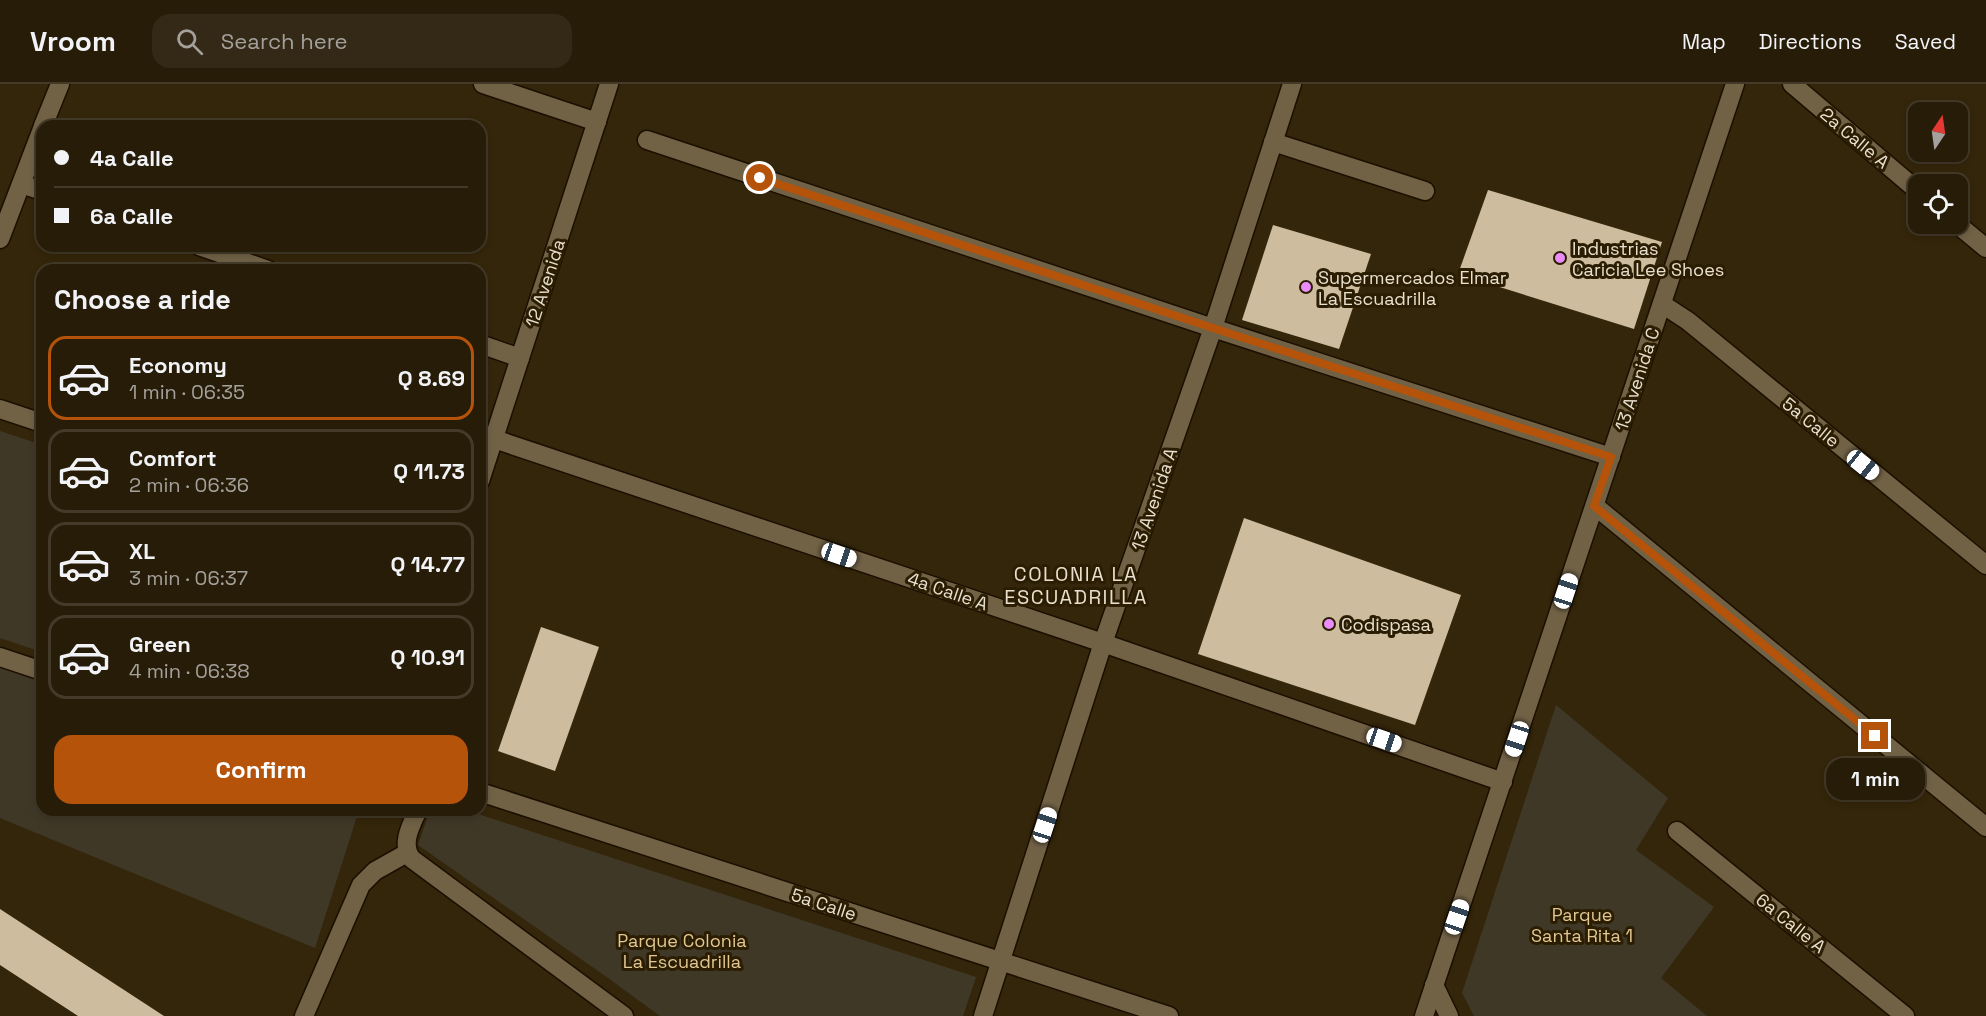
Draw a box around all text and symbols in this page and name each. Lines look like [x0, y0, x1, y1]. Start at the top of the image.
search box [152, 14, 572, 68]
text: Vroom [30, 23, 116, 59]
icon: search [173, 25, 206, 58]
text: Search here [221, 27, 348, 55]
text: Map [1682, 28, 1726, 55]
text: Directions [1759, 28, 1862, 55]
text: Saved [1895, 28, 1956, 55]
north arrow [1908, 102, 1968, 162]
map controls [1908, 102, 1968, 234]
street label: 2a Calle A [1816, 103, 1894, 173]
text: 4a Calle [90, 144, 174, 172]
route start [746, 164, 773, 191]
button: locate [1908, 174, 1968, 234]
text: 6a Calle [90, 202, 173, 230]
street label: 12 Avenida [520, 236, 570, 330]
place label: Industrias Caricia Lee Shoes [1572, 237, 1724, 281]
marker: Industrias Caricia Lee Shoes [1553, 251, 1567, 265]
place label: Supermercados Elmar La Escuadrilla [1318, 266, 1507, 310]
marker: Supermercados Elmar La Escuadrilla [1299, 280, 1313, 294]
text: Choose a ride [54, 282, 231, 317]
street label: 13 Avenida C [1609, 324, 1665, 434]
icon: car [57, 351, 111, 405]
text: Economy [129, 351, 227, 379]
text: Q 8.69 [398, 364, 465, 392]
text: 1 min · 06:35 [129, 379, 245, 405]
street label: 5a Calle [1778, 392, 1844, 452]
icon: car [57, 444, 111, 498]
text: Comfort [129, 444, 217, 472]
street label: 13 Avenida A [1126, 445, 1182, 553]
car [1843, 447, 1883, 483]
text: Q 11.73 [393, 457, 465, 485]
text: 2 min · 06:36 [129, 472, 249, 498]
icon: car [57, 537, 111, 591]
text: XL [129, 537, 155, 565]
car [819, 541, 859, 569]
text: Q 14.77 [390, 550, 465, 578]
district label: COLONIA LA ESCUADRILLA [1004, 561, 1148, 610]
text: 3 min · 06:37 [129, 565, 248, 591]
street label: 4a Calle A [905, 567, 991, 615]
car [1552, 571, 1580, 611]
place label: Codispasa [1341, 613, 1431, 636]
marker: Codispasa [1322, 617, 1336, 631]
icon: car [57, 630, 111, 684]
text: Green [129, 630, 191, 658]
text: Q 10.91 [391, 643, 465, 671]
text: 4 min · 06:38 [129, 658, 250, 684]
car [1503, 719, 1531, 759]
route end [1861, 722, 1888, 749]
car [1364, 726, 1404, 754]
button: Confirm [54, 735, 468, 804]
callout: 1 min [1826, 757, 1924, 799]
text: 1 min [1851, 766, 1900, 792]
car [1031, 805, 1059, 845]
street label: 5a Calle [789, 883, 859, 925]
street label: 6a Calle A [1751, 888, 1831, 958]
car [1443, 897, 1471, 937]
park label: Parque Santa Rita 1 [1531, 903, 1633, 947]
park label: Parque Colonia La Escuadrilla [617, 929, 747, 973]

